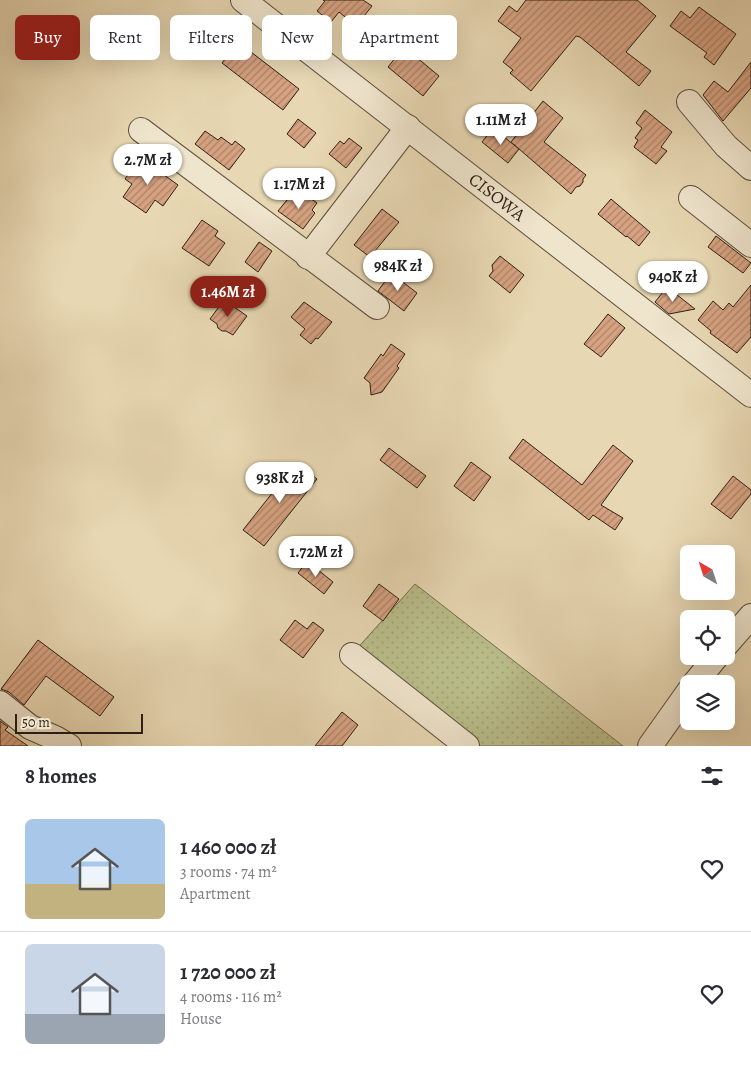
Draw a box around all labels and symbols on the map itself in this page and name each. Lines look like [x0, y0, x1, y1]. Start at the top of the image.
pin: 1.11M zł [449, 104, 553, 146]
pin: 2.7M zł [102, 144, 194, 186]
street label: CISOWA [464, 167, 531, 227]
pin: 1.17M zł [247, 168, 351, 210]
pin: 984K zł [352, 250, 444, 292]
pin: 940K zł [627, 260, 719, 303]
pin: 1.46M zł [176, 276, 280, 318]
pin: 938K zł [234, 462, 326, 504]
pin: 1.72M zł [264, 536, 368, 578]
north arrow [680, 545, 735, 600]
scale bar [15, 711, 142, 734]

